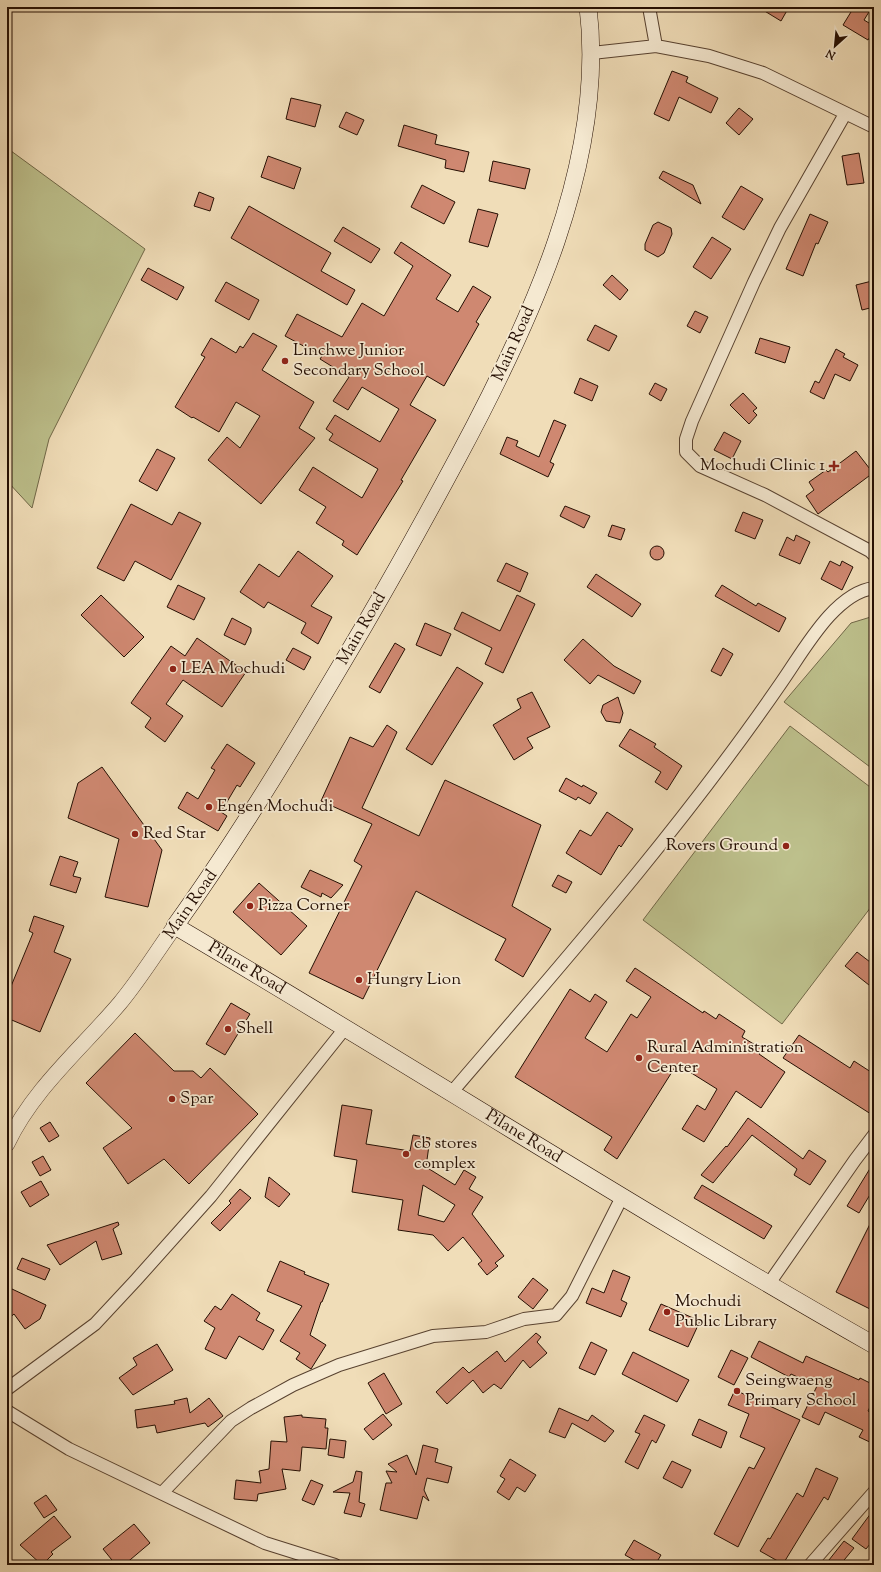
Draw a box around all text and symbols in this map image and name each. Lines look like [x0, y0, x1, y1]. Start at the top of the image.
north arrow [815, 26, 855, 66]
text: N [823, 45, 839, 64]
street label: Main Road [487, 302, 541, 386]
place label: Linchwe Junior Secondary School [293, 339, 425, 383]
marker: Linchwe Junior Secondary School [280, 356, 290, 366]
place label: Mochudi Clinic 1 [700, 454, 825, 478]
marker: Mochudi Clinic 1 [828, 460, 840, 472]
street label: Main Road [332, 588, 393, 670]
place label: LEA Mochudi [181, 657, 285, 681]
marker: LEA Mochudi [168, 664, 178, 674]
place label: Engen Mochudi [217, 795, 333, 819]
marker: Engen Mochudi [204, 802, 214, 812]
place label: Red Star [143, 822, 206, 846]
marker: Red Star [130, 829, 140, 839]
place label: Rovers Ground [666, 834, 778, 858]
marker: Rovers Ground [781, 841, 791, 851]
street label: Main Road [158, 865, 224, 945]
place label: Pizza Corner [258, 894, 350, 918]
marker: Pizza Corner [245, 901, 255, 911]
street label: Pilane Road [203, 936, 290, 1001]
place label: Hungry Lion [367, 968, 461, 992]
marker: Hungry Lion [354, 975, 364, 985]
place label: Shell [236, 1017, 274, 1041]
marker: Shell [223, 1024, 233, 1034]
place label: Rural Administration Center [647, 1036, 804, 1080]
marker: Rural Administration Center [634, 1053, 644, 1063]
place label: Spar [180, 1087, 214, 1111]
marker: Spar [167, 1094, 177, 1104]
street label: Pilane Road [480, 1104, 567, 1170]
place label: cb stores complex [414, 1132, 478, 1176]
marker: cb stores complex [401, 1149, 411, 1159]
place label: Mochudi Public Library [675, 1290, 778, 1334]
marker: Mochudi Public Library [662, 1307, 672, 1317]
place label: Seingwaeng Primary School [745, 1369, 857, 1413]
marker: Seingwaeng Primary School [732, 1386, 742, 1396]

